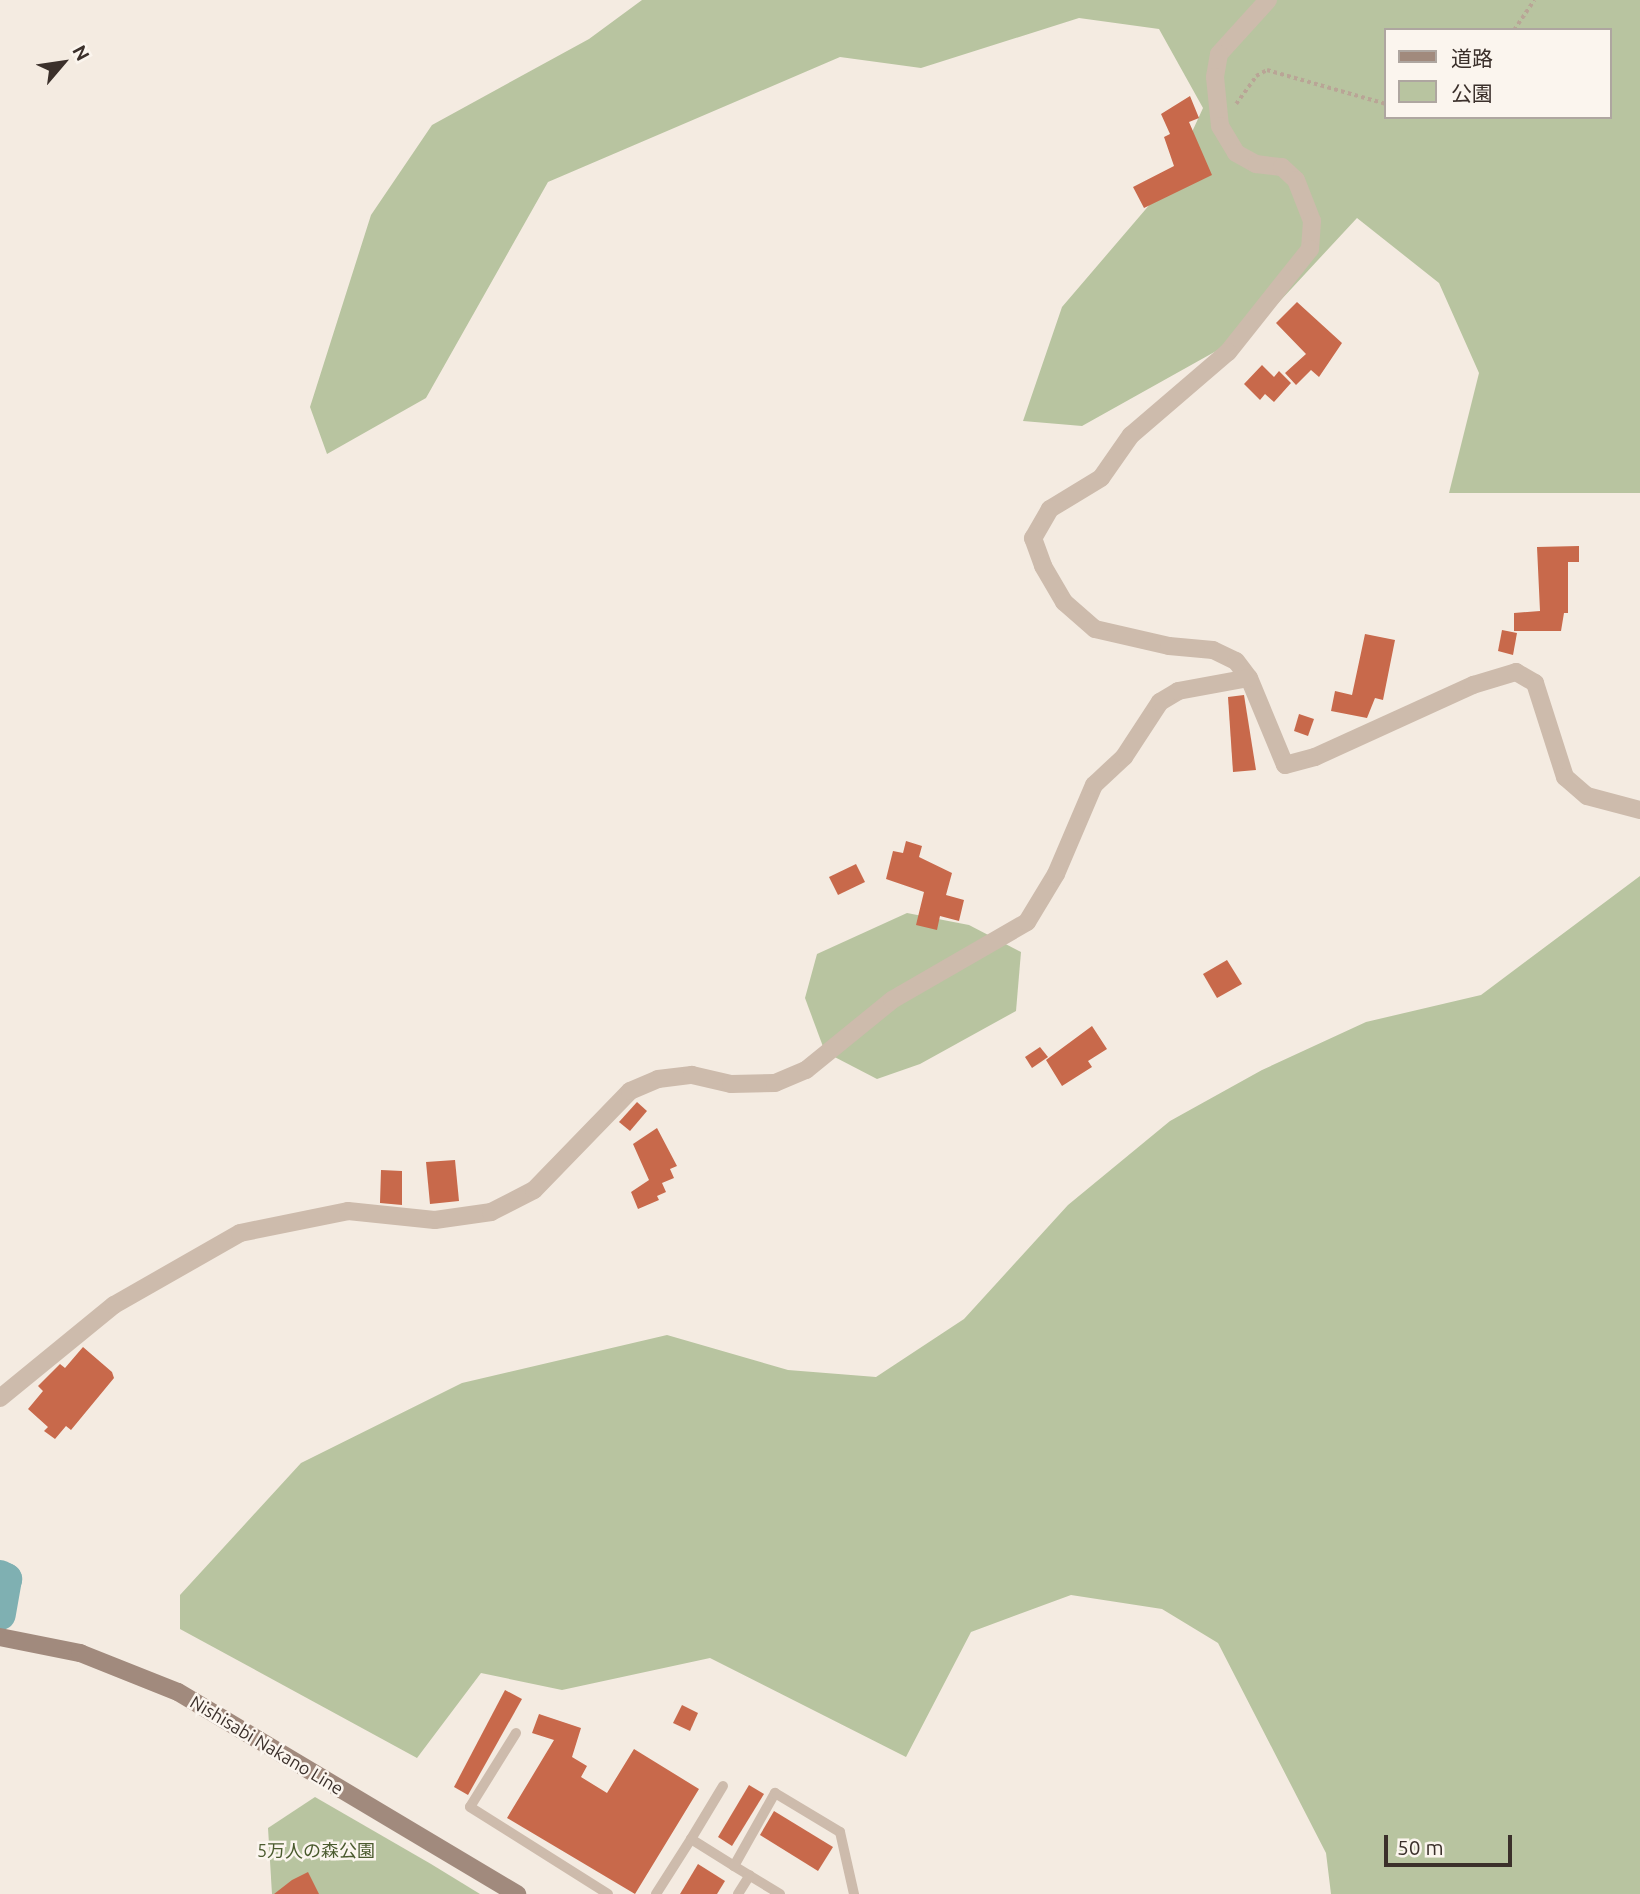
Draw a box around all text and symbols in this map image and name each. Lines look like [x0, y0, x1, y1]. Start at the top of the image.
north arrow [28, 28, 98, 98]
legend [1384, 28, 1612, 119]
text: N [68, 41, 94, 64]
text: 道路 [1451, 46, 1493, 70]
text: 公園 [1451, 81, 1493, 105]
street label: Nishisabi Nakano Line [186, 1691, 348, 1799]
scale bar [1388, 1820, 1516, 1864]
text: 50 m [1397, 1835, 1444, 1859]
park label: 5万人の森公園 [257, 1839, 375, 1861]

